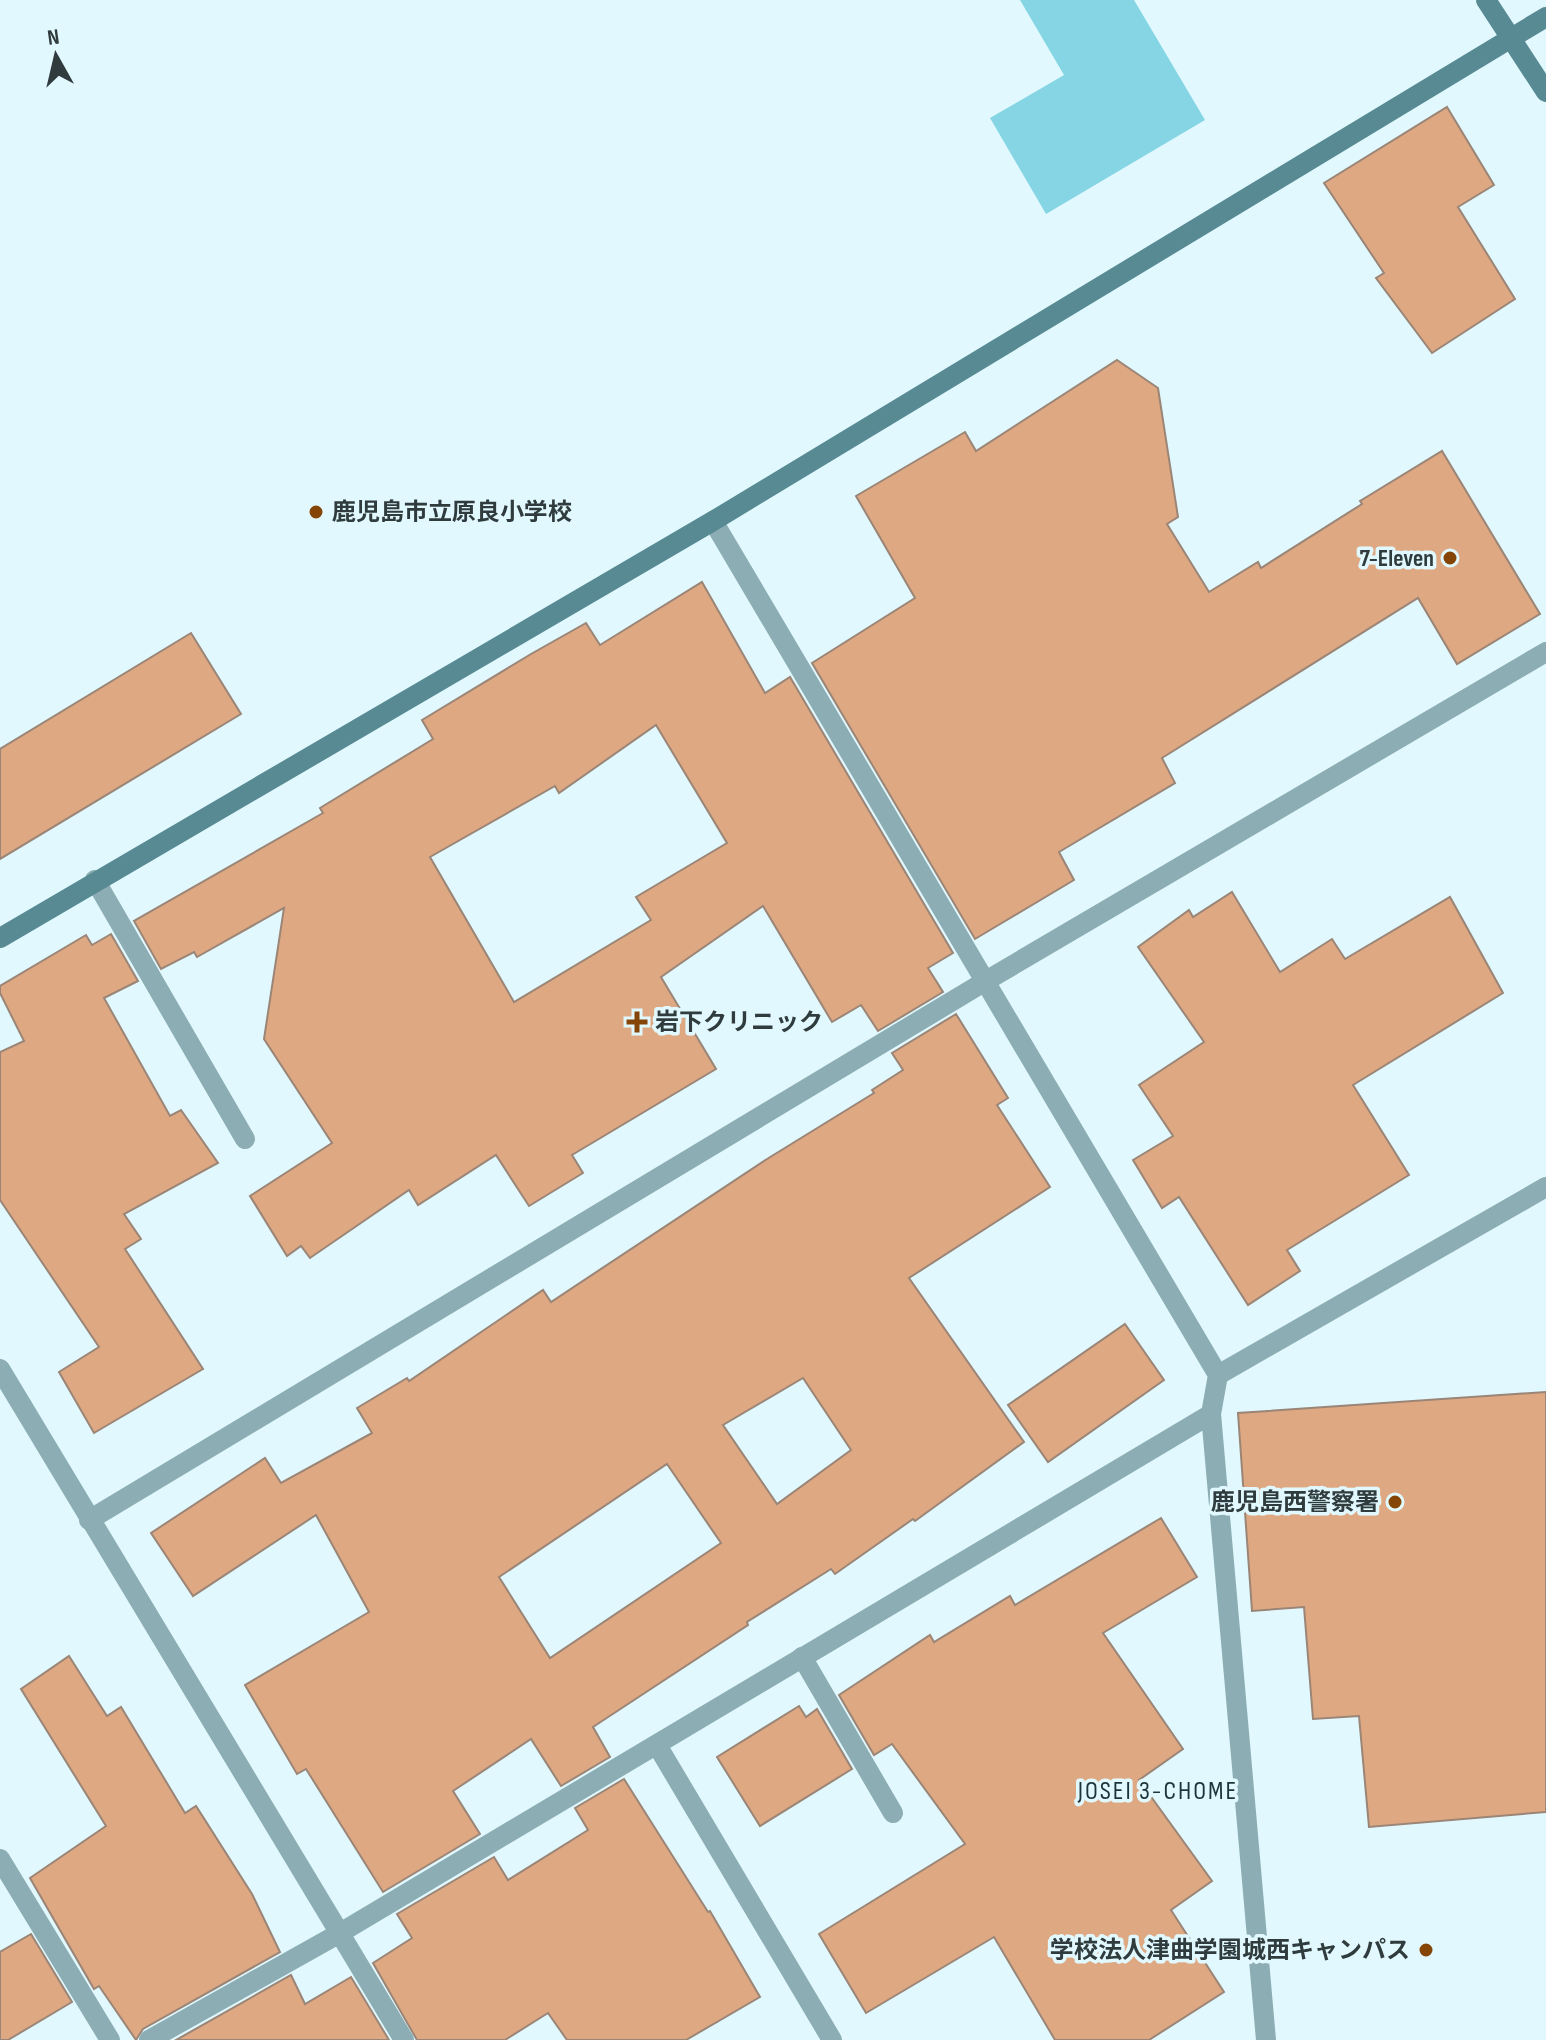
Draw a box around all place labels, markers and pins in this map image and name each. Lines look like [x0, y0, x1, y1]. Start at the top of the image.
place label: 鹿児島市立原良小学校 [332, 498, 572, 527]
marker: 鹿児島市立原良小学校 [307, 503, 325, 521]
place label: 7-Eleven [1360, 544, 1434, 573]
marker: 7-Eleven [1441, 549, 1459, 567]
place label: 岩下クリニック [655, 1008, 823, 1037]
marker: 岩下クリニック [626, 1011, 648, 1033]
place label: 鹿児島西警察署 [1211, 1488, 1379, 1517]
marker: 鹿児島西警察署 [1386, 1493, 1404, 1511]
place label: 学校法人津曲学園城西キャンパス [1050, 1936, 1410, 1965]
marker: 学校法人津曲学園城西キャンパス [1417, 1941, 1435, 1959]

